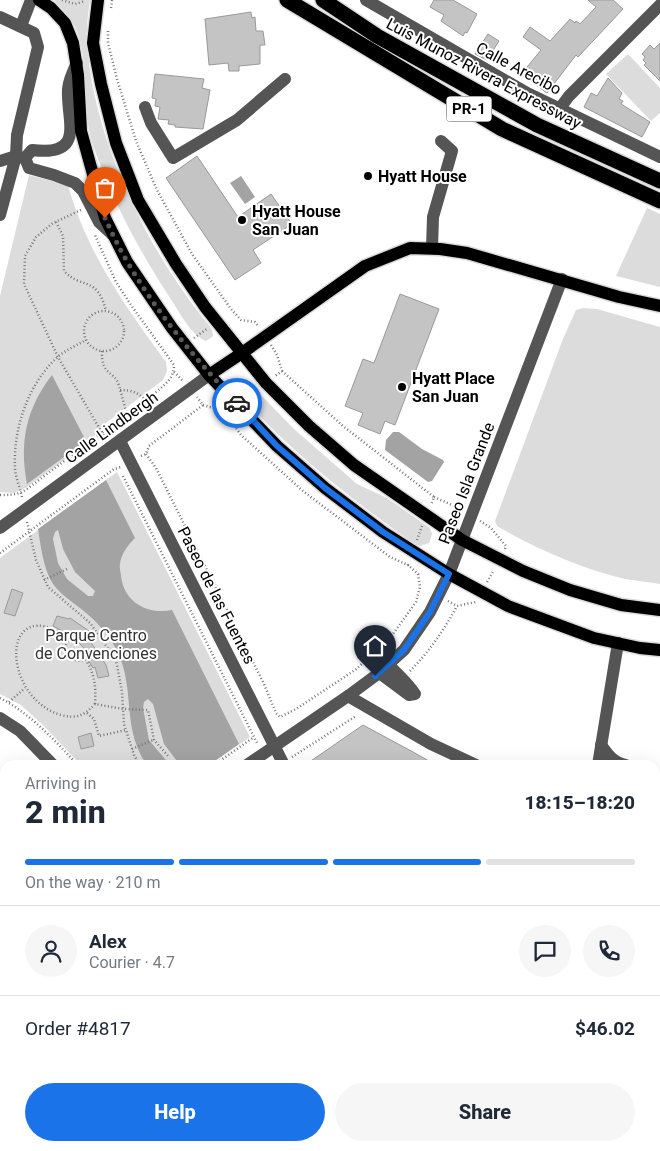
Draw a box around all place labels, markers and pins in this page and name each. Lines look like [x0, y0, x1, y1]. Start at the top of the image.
pin [84, 167, 126, 218]
place label: Hyatt House [378, 167, 467, 186]
marker: Hyatt House [362, 170, 374, 182]
place label: Hyatt House San Juan [252, 202, 341, 239]
marker: Hyatt House San Juan [236, 214, 248, 226]
place label: Hyatt Place San Juan [412, 369, 495, 406]
marker: Hyatt Place San Juan [396, 381, 408, 393]
pin [354, 625, 396, 676]

